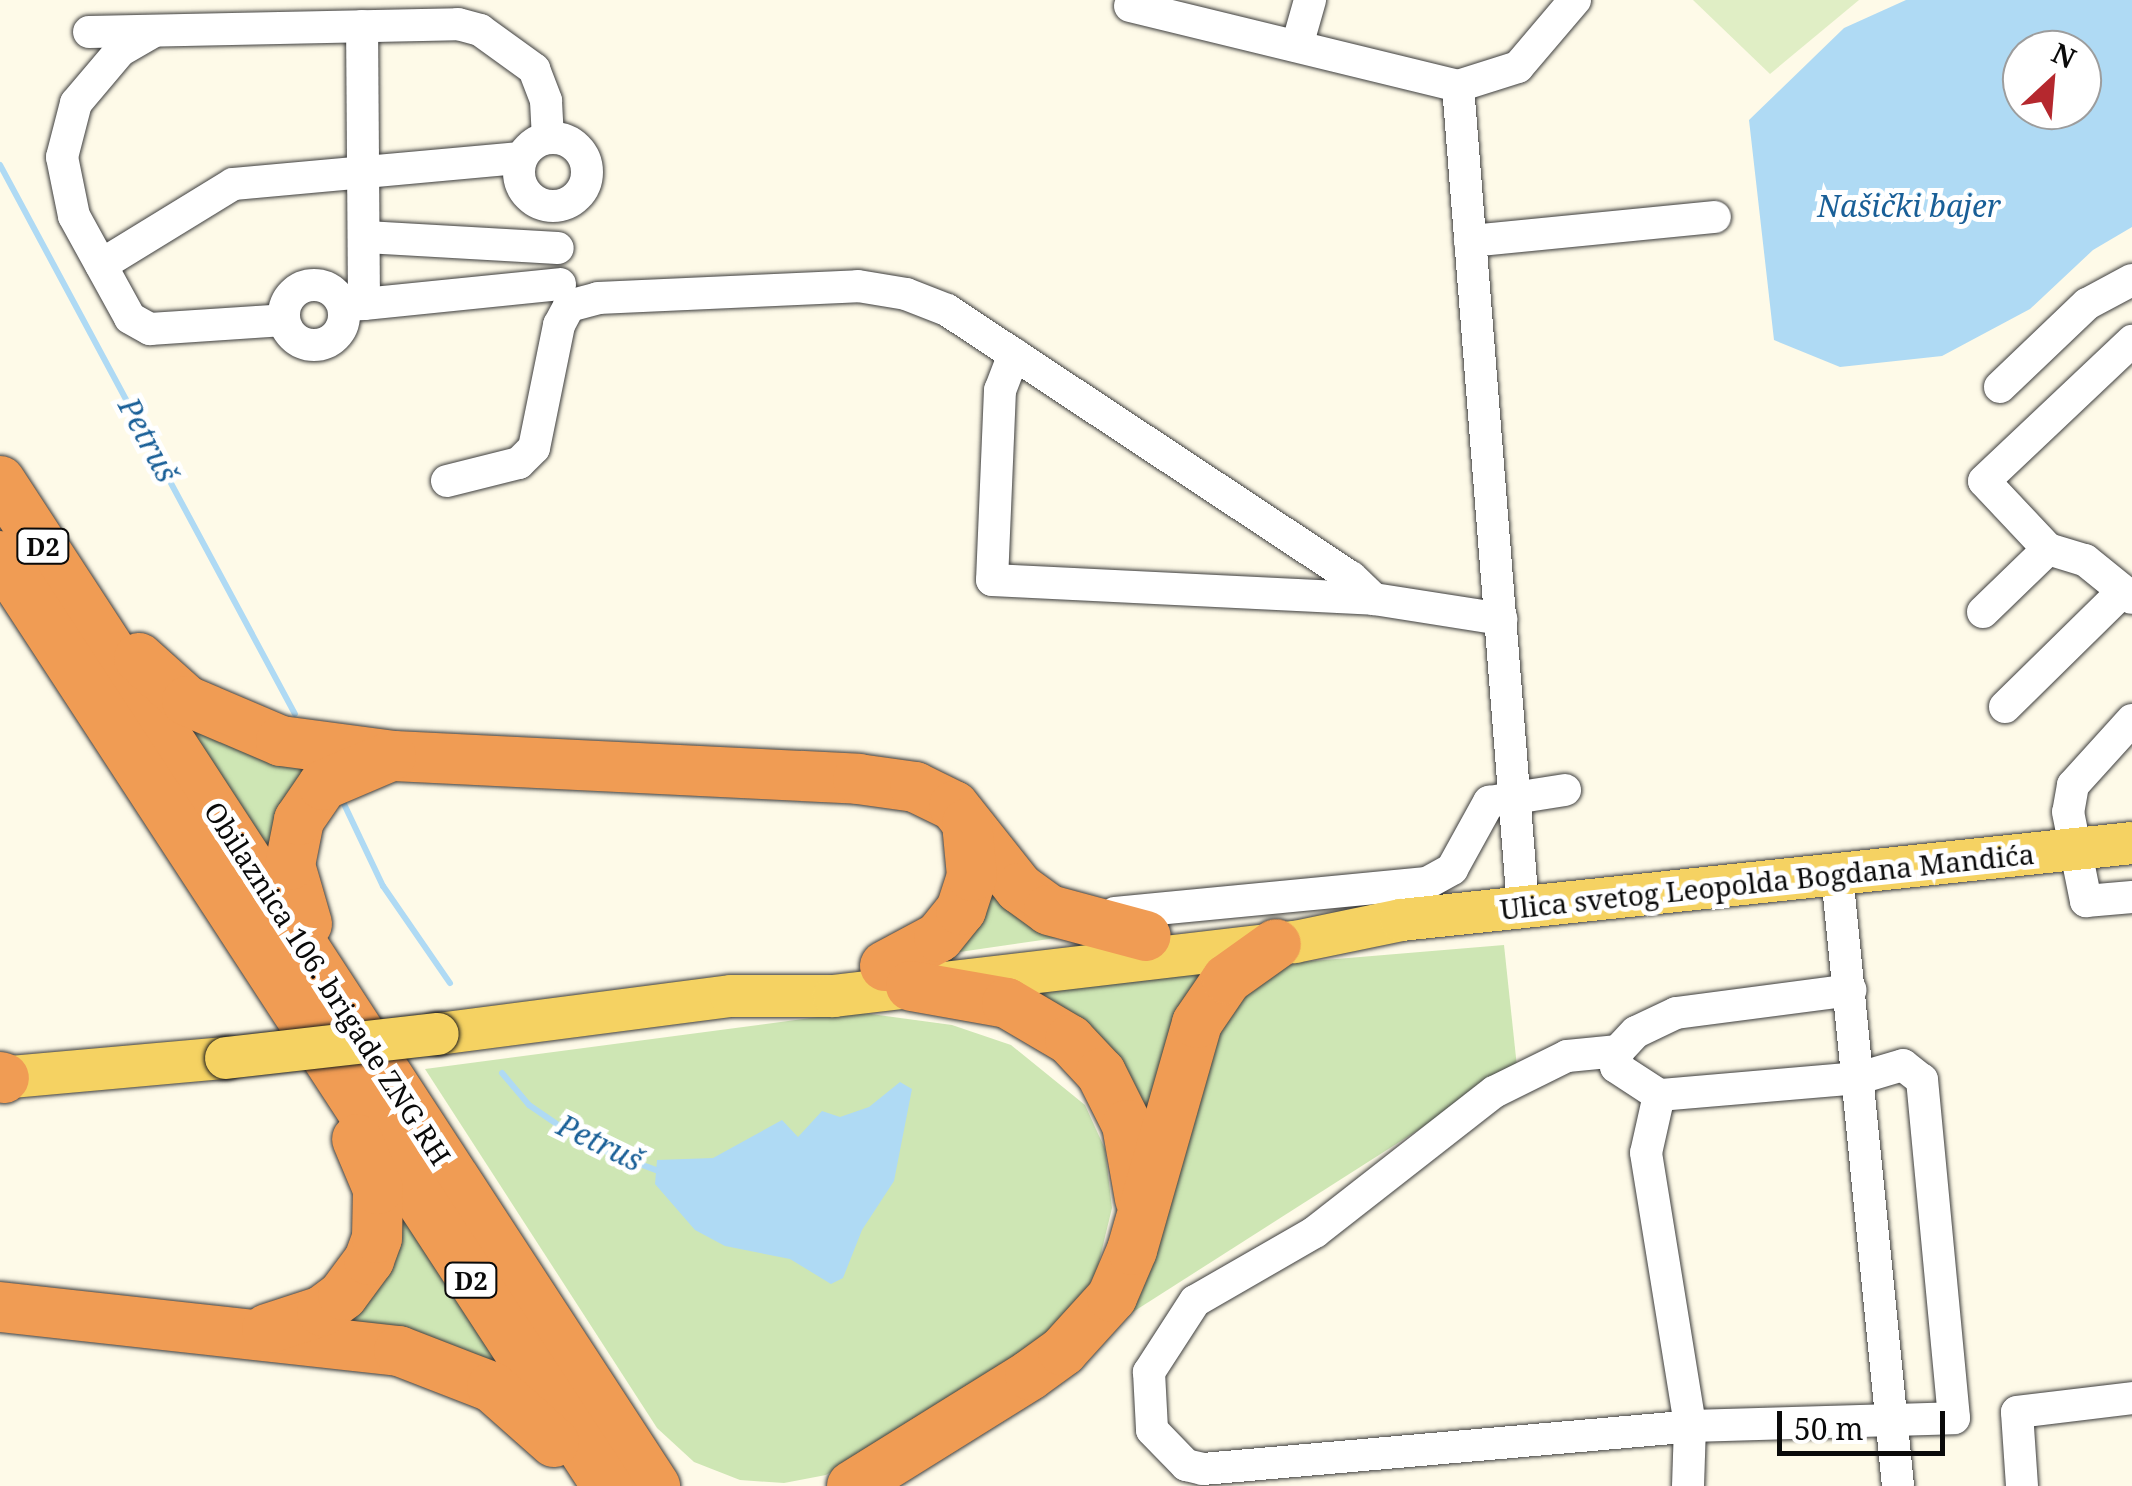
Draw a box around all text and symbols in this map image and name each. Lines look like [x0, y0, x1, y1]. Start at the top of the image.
north arrow [2002, 30, 2102, 130]
text: N [2046, 33, 2083, 77]
water label: Našički bajer [1817, 188, 2001, 224]
water label: Petruš [111, 392, 185, 488]
road number: D2 [15, 526, 70, 566]
street label: Obilaznica 106. brigade ZNG RH [198, 795, 458, 1171]
street label: Ulica svetog Leopolda Bogdana Mandića [1498, 836, 2036, 926]
water label: Petruš [552, 1107, 648, 1179]
road number: D2 [444, 1260, 498, 1300]
scale bar [1782, 1391, 1950, 1453]
text: 50 m [1794, 1408, 1864, 1449]

